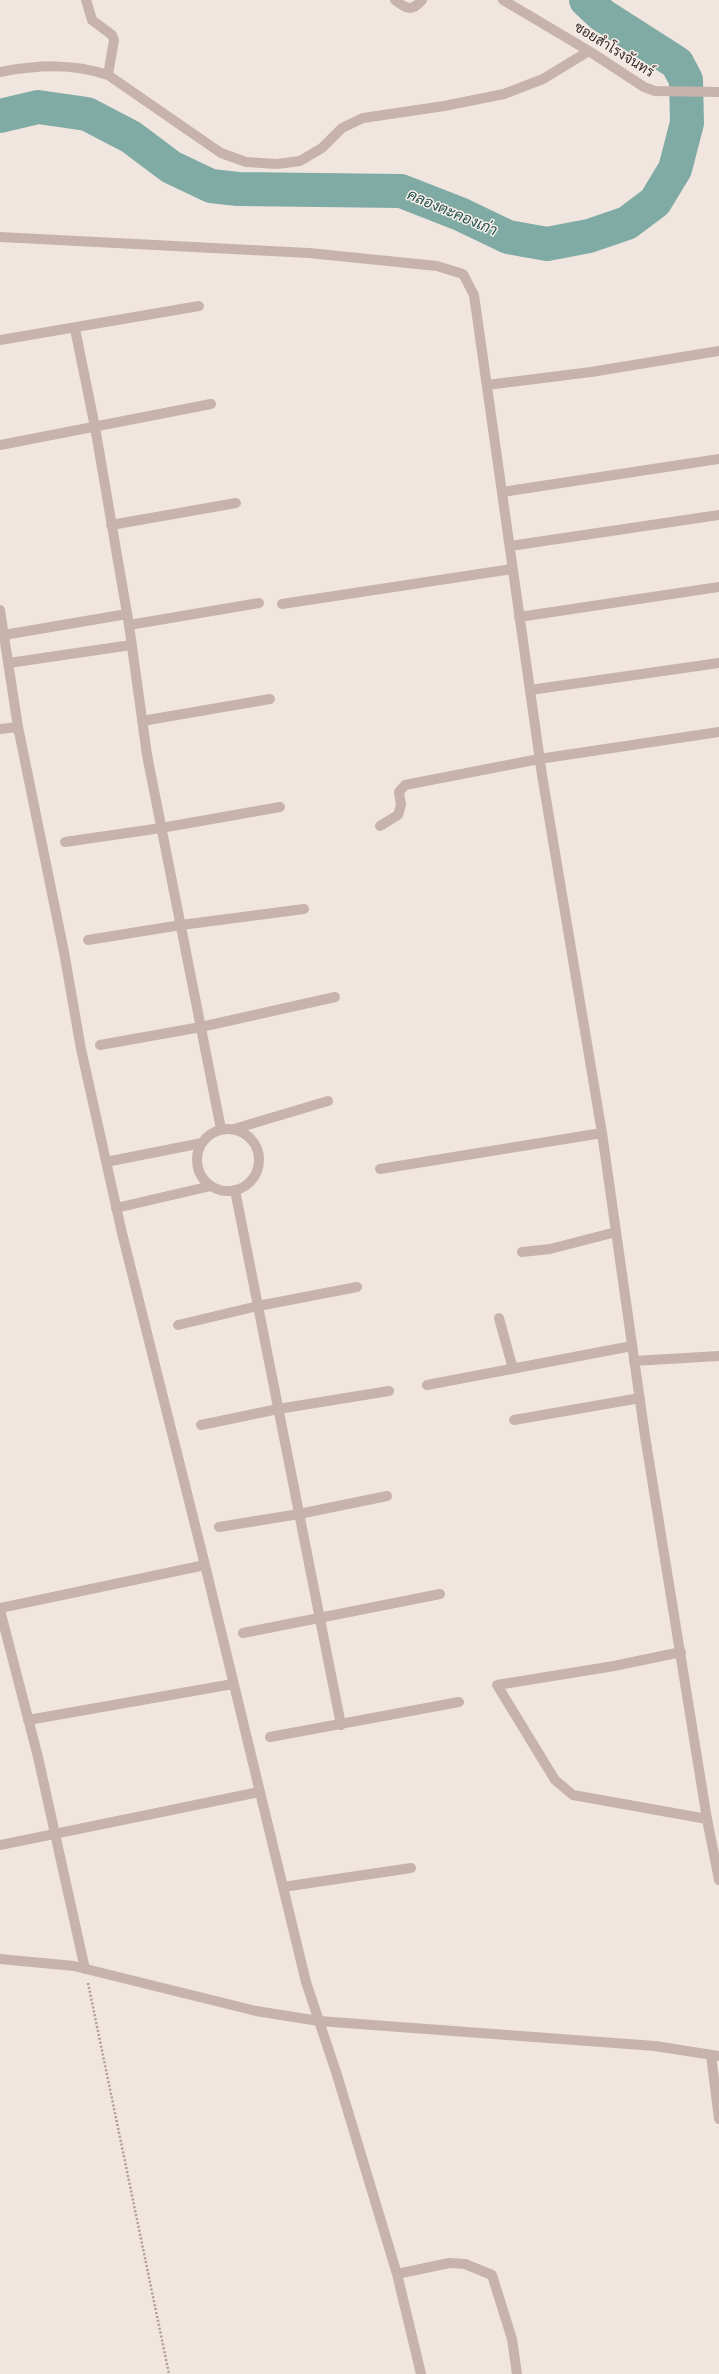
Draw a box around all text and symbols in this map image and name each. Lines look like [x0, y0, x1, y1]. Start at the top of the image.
street label: ซอยสำโรงจันทร์ [571, 19, 657, 81]
water label: คลองตะคองเก่า [404, 186, 500, 240]

